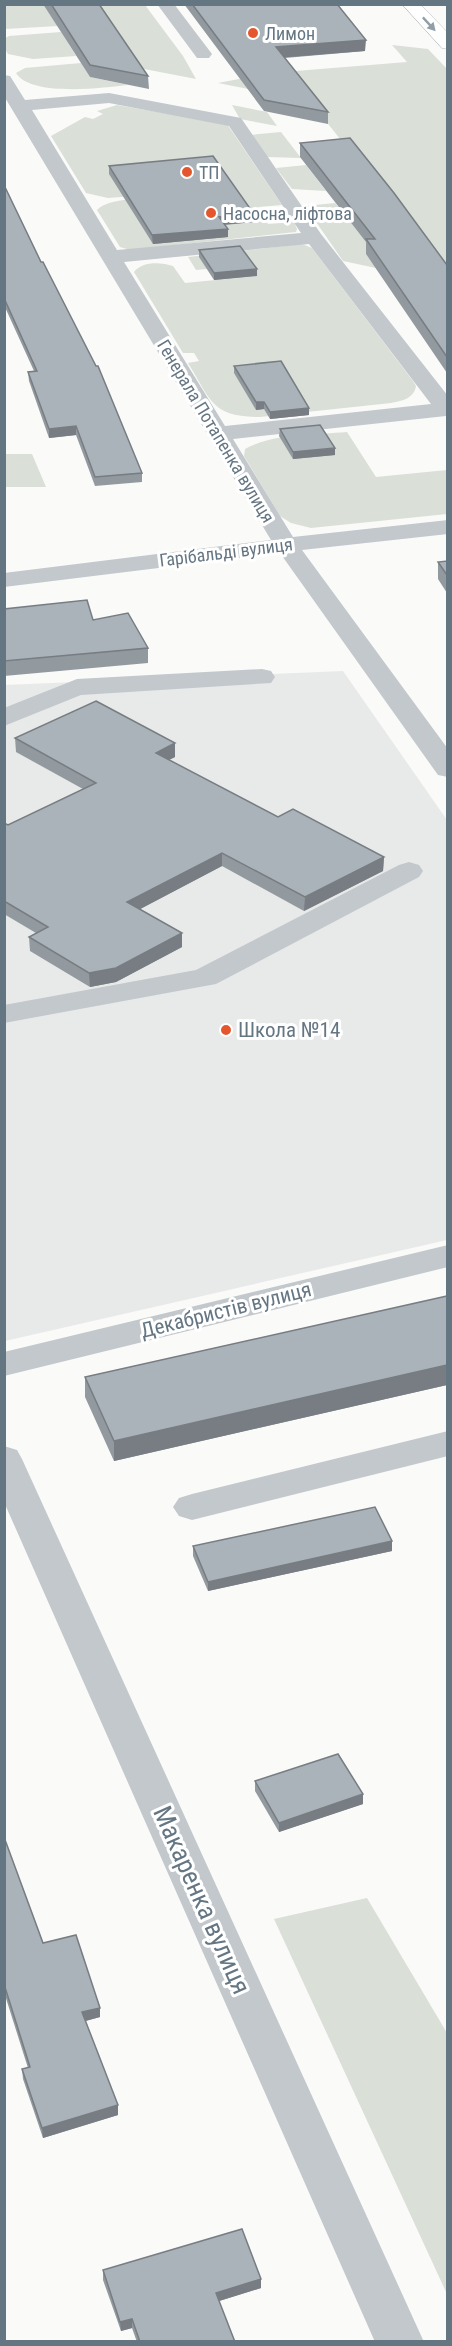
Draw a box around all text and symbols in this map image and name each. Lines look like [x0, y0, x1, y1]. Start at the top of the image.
one-way arrow [422, 17, 436, 32]
place label: Лимон [265, 23, 315, 44]
marker: Лимон [246, 26, 260, 40]
place label: ТП [199, 162, 220, 183]
marker: ТП [180, 165, 194, 179]
place label: Насосна, ліфтова [223, 203, 352, 224]
marker: Насосна, ліфтова [204, 206, 218, 220]
street label: Генерала Потапенка вулиця [153, 336, 279, 526]
street label: Гарібальді вулиця [158, 533, 294, 571]
place label: Школа №14 [238, 1018, 340, 1042]
marker: Школа №14 [219, 1023, 233, 1037]
street label: Декабристів вулиця [138, 1277, 314, 1343]
street label: Макаренка вулиця [147, 1801, 257, 1999]

